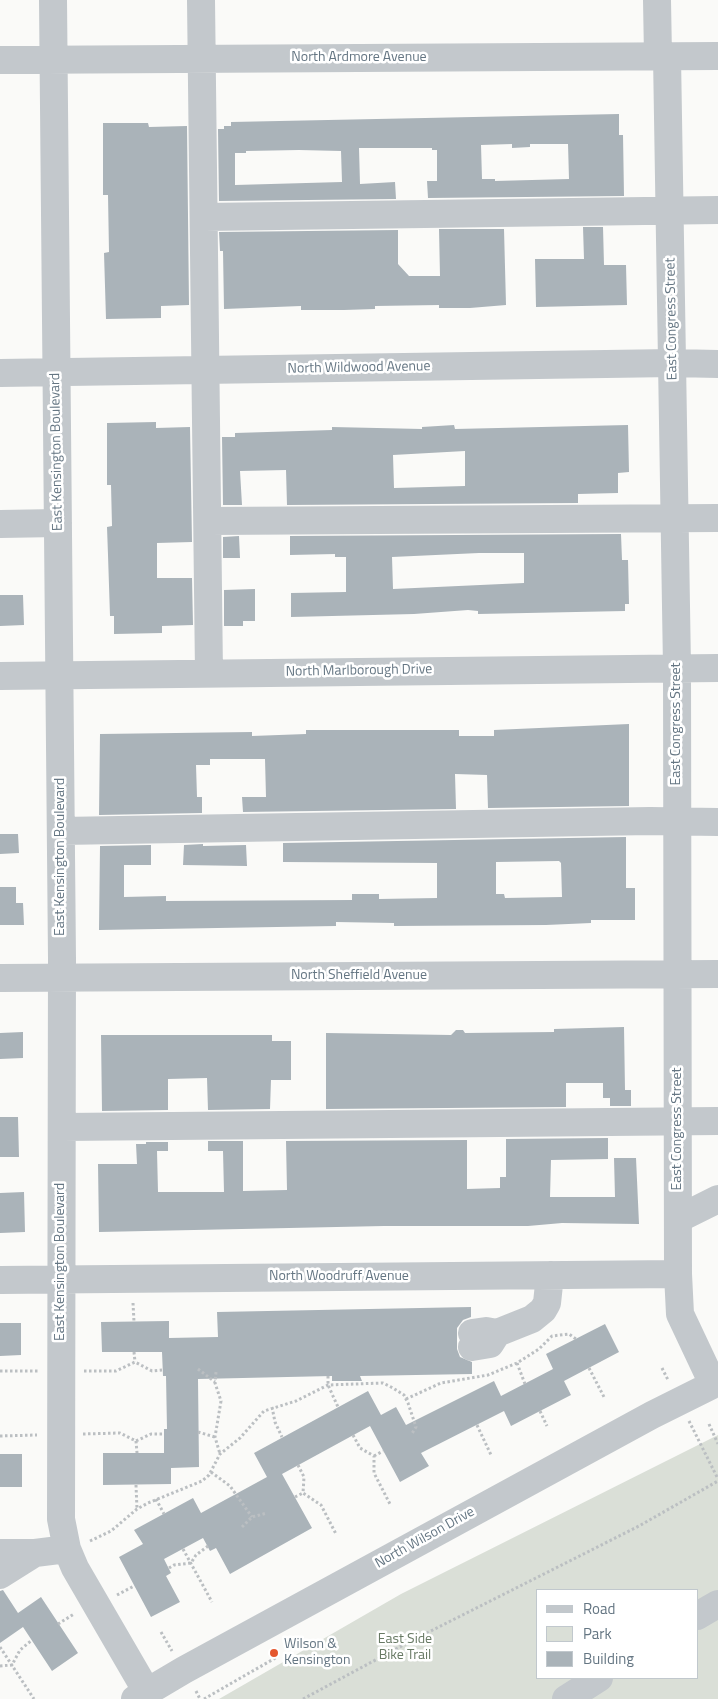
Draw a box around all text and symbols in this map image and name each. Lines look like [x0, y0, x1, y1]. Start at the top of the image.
street label: North Ardmore Avenue [291, 50, 427, 66]
street label: East Congress Street [663, 257, 681, 381]
street label: North Wildwood Avenue [287, 358, 431, 378]
street label: East Kensington Boulevard [47, 373, 67, 531]
street label: North Marlborough Drive [286, 661, 432, 681]
street label: East Congress Street [669, 663, 685, 785]
street label: East Kensington Boulevard [53, 778, 69, 936]
street label: North Sheffield Avenue [291, 968, 427, 984]
street label: East Congress Street [670, 1068, 686, 1190]
street label: East Kensington Boulevard [53, 1183, 69, 1341]
street label: North Woodruff Avenue [269, 1269, 409, 1285]
street label: North Wilson Drive [372, 1504, 478, 1572]
legend [536, 1589, 698, 1679]
text: Road [583, 1597, 615, 1620]
text: Park [583, 1622, 612, 1645]
park label: East Side Bike Trail [378, 1632, 432, 1664]
place label: Wilson & Kensington [284, 1637, 350, 1670]
marker: Wilson & Kensington [268, 1647, 280, 1659]
text: Building [583, 1647, 634, 1670]

